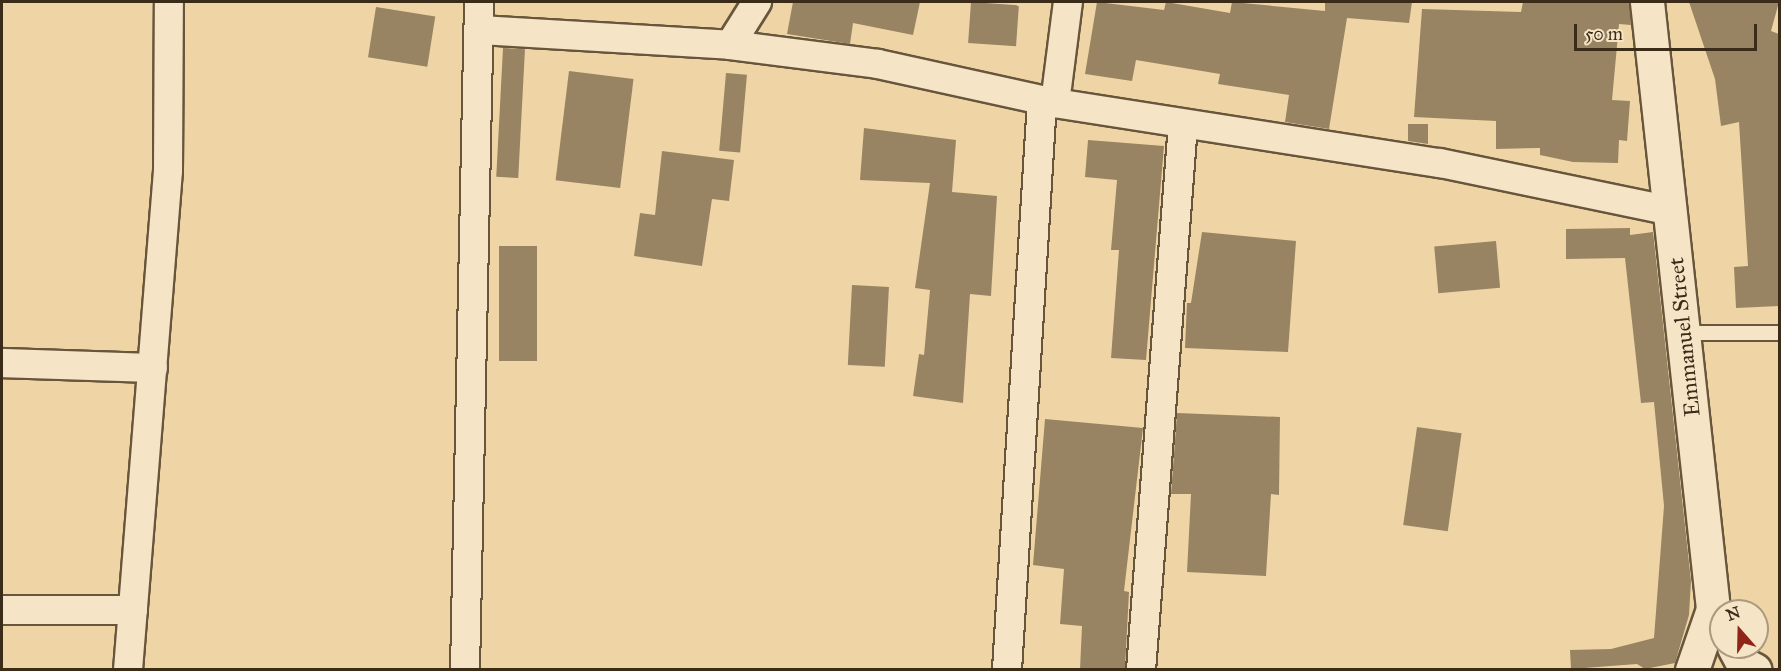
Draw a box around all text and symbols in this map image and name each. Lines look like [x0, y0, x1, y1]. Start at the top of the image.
scale bar [1577, 12, 1760, 50]
text: 50 m [1585, 23, 1623, 45]
street label: Emmanuel Street [1663, 256, 1705, 418]
north arrow [1709, 599, 1769, 659]
text: N [1724, 602, 1743, 625]

